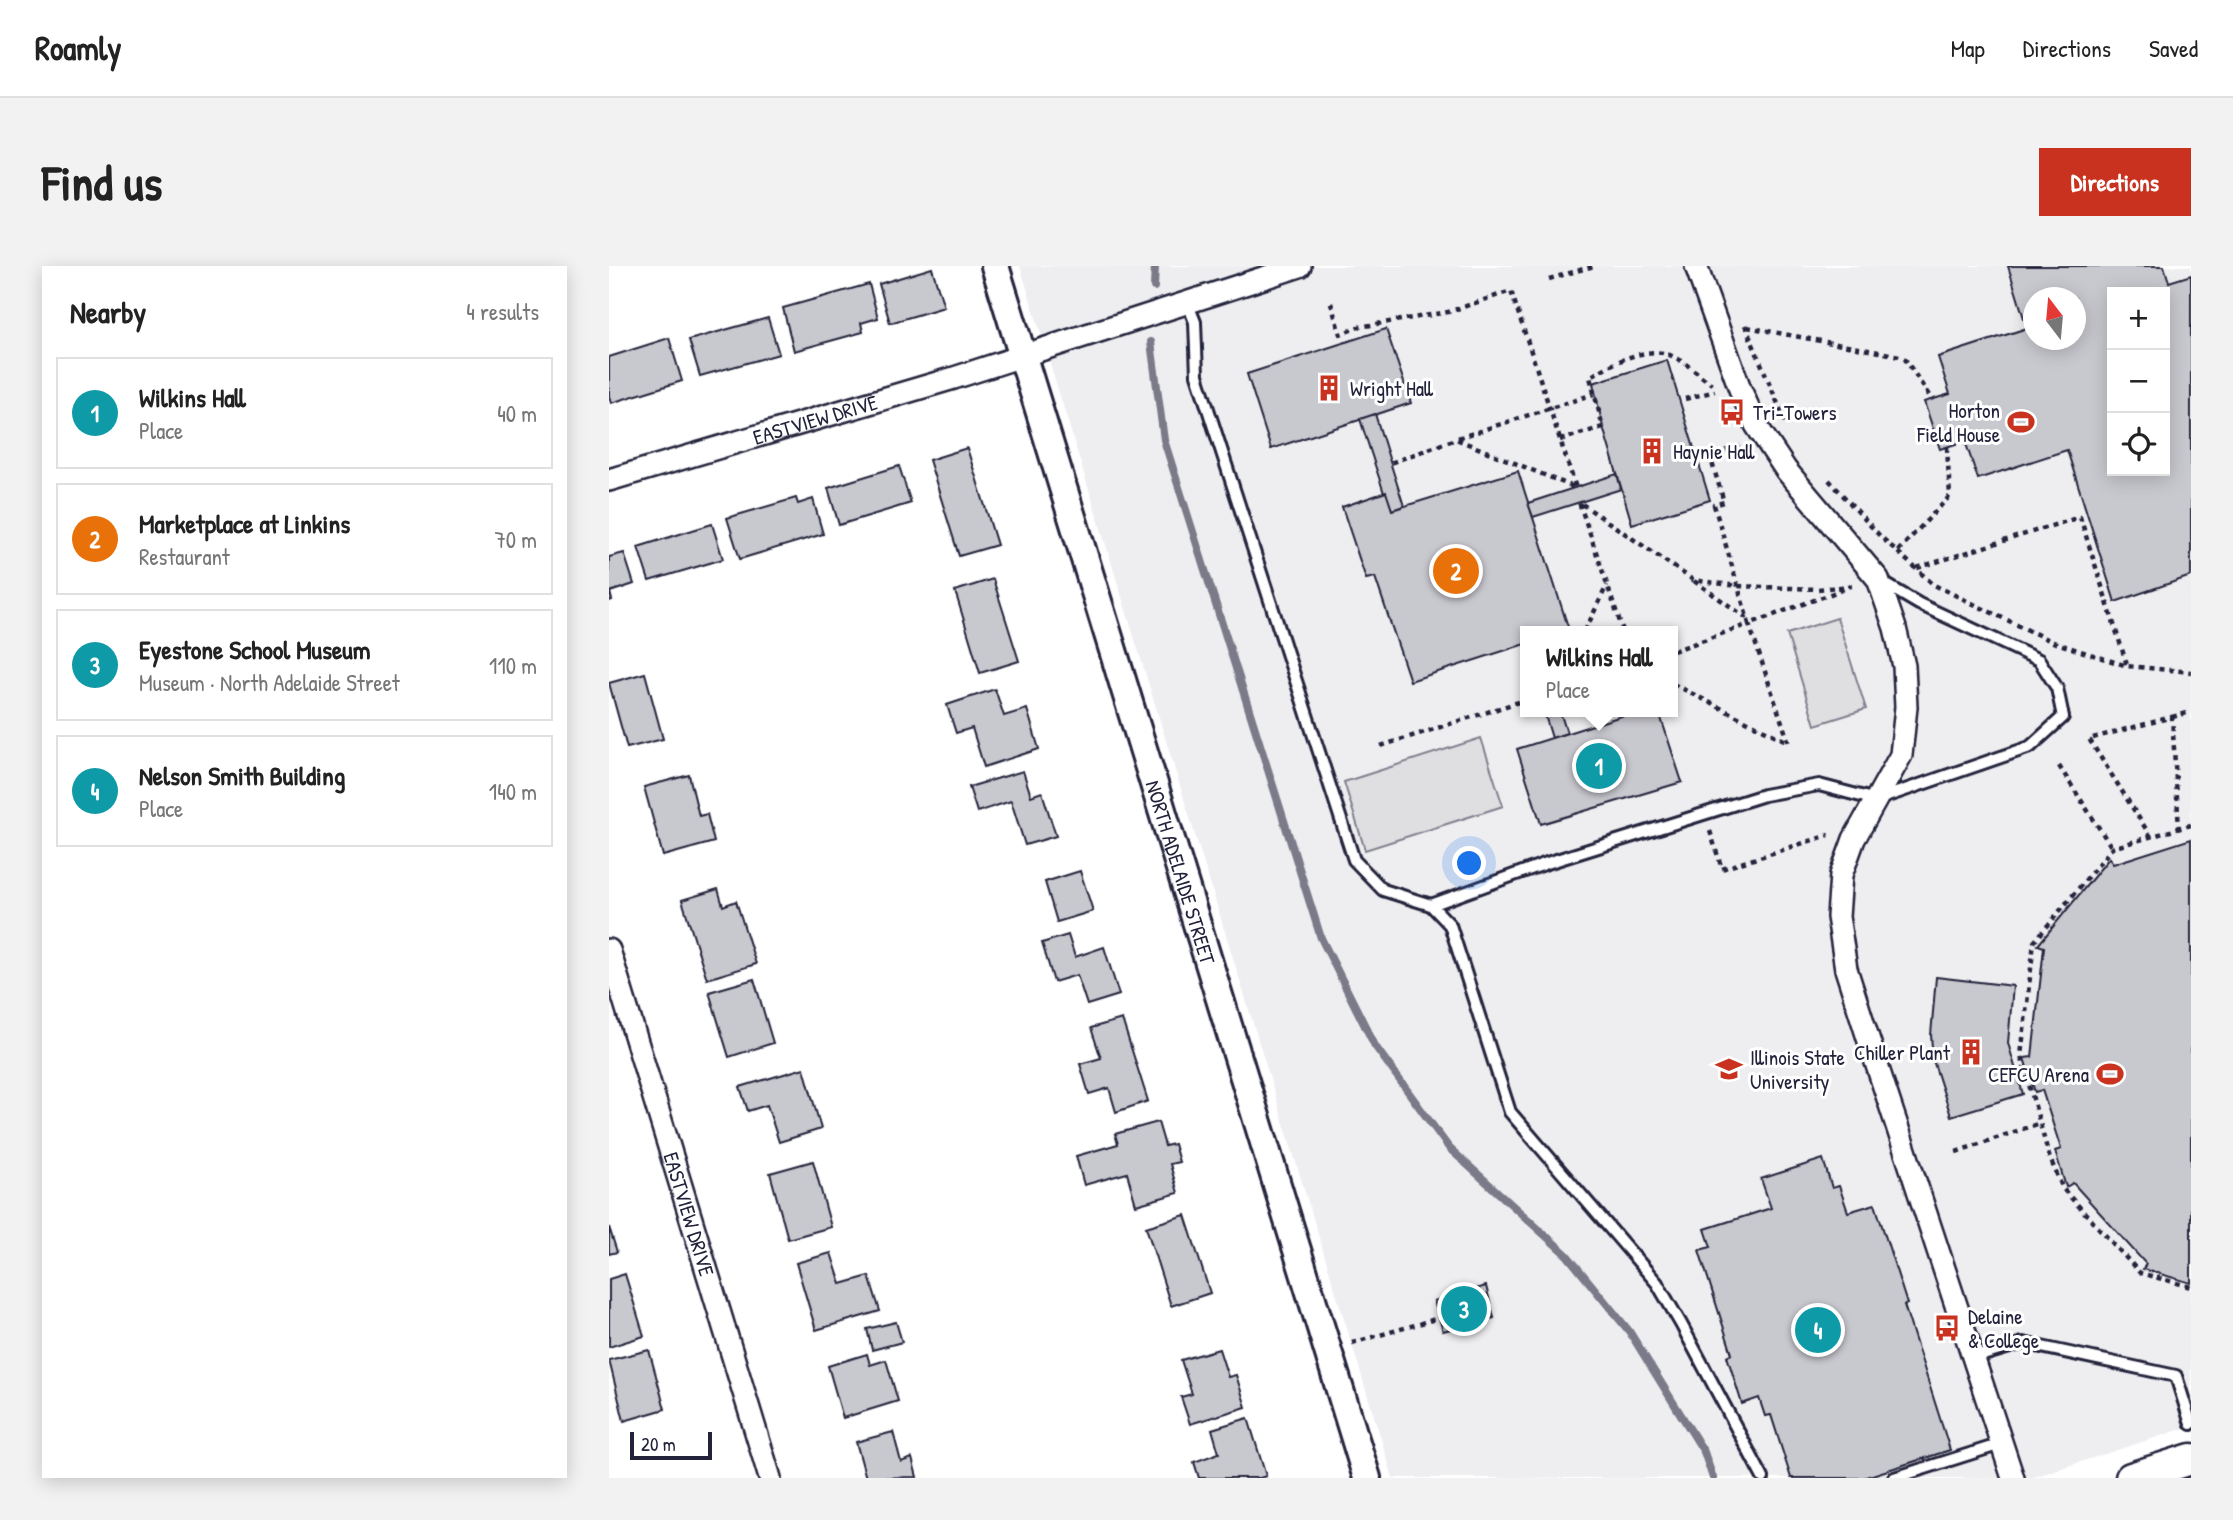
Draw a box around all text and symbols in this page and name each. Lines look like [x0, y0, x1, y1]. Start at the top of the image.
text: Roamly [35, 26, 121, 70]
text: Map [1951, 32, 1985, 64]
text: Directions [2023, 32, 2111, 64]
text: Saved [2149, 32, 2198, 64]
button: Directions [2039, 148, 2191, 216]
text: Find us [42, 149, 162, 215]
north arrow [2023, 287, 2086, 350]
map controls [2107, 287, 2170, 476]
button: + [2107, 287, 2170, 350]
text: Nearby [70, 292, 146, 332]
text: 4 results [466, 296, 539, 327]
button: − [2107, 350, 2170, 413]
building icon: Wright Hall [1314, 373, 1344, 403]
place label: Wright Hall [1350, 374, 1434, 403]
text: Wilkins Hall [139, 380, 246, 415]
street label: EASTVIEW DRIVE [749, 387, 881, 451]
place label: Horton Field House [1916, 396, 2000, 449]
bus stop icon: Tri-Towers [1717, 397, 1747, 427]
text: 1 [91, 398, 99, 429]
text: 40 m [497, 398, 537, 429]
place label: Tri-Towers [1753, 398, 1837, 427]
sports icon: Horton Field House [2006, 407, 2036, 437]
button: locate [2107, 413, 2170, 476]
text: Place [139, 415, 183, 446]
building icon: Haynie Hall [1637, 436, 1667, 466]
place label: Haynie Hall [1673, 437, 1755, 466]
text: Marketplace at Linkins [139, 506, 350, 541]
text: 2 [90, 524, 100, 555]
text: 70 m [494, 524, 537, 555]
text: Restaurant [139, 541, 230, 572]
pin: 2 [1433, 545, 1479, 597]
popup [1520, 626, 1678, 717]
text: Eyestone School Museum [139, 632, 370, 667]
text: Wilkins Hall [1546, 639, 1652, 674]
text: 3 [90, 650, 100, 681]
text: 110 m [489, 650, 537, 681]
text: Museum · North Adelaide Street [139, 667, 400, 698]
text: Place [1546, 674, 1590, 705]
pin: 1 [1576, 740, 1622, 792]
text: Nelson Smith Building [139, 758, 345, 793]
text: 4 [91, 776, 99, 807]
text: 140 m [489, 776, 537, 807]
street label: NORTH ADELAIDE STREET [1139, 777, 1223, 969]
text: Place [139, 793, 183, 824]
your location [1452, 846, 1486, 880]
building icon: Chiller Plant [1956, 1037, 1986, 1067]
place label: Chiller Plant [1854, 1038, 1951, 1067]
place label: Illinois State University [1750, 1043, 1845, 1096]
school or university icon: Illinois State University [1714, 1054, 1744, 1084]
sports icon: CEFCU Arena [2095, 1059, 2125, 1089]
place label: CEFCU Arena [1988, 1060, 2089, 1089]
street label: EASTVIEW DRIVE [657, 1148, 722, 1280]
pin: 3 [1441, 1283, 1487, 1335]
place label: Delaine & College [1968, 1302, 2039, 1355]
pin: 4 [1795, 1304, 1841, 1356]
bus stop icon: Delaine & College [1932, 1313, 1962, 1343]
scale bar [630, 1429, 712, 1461]
text: 20 m [641, 1431, 676, 1457]

